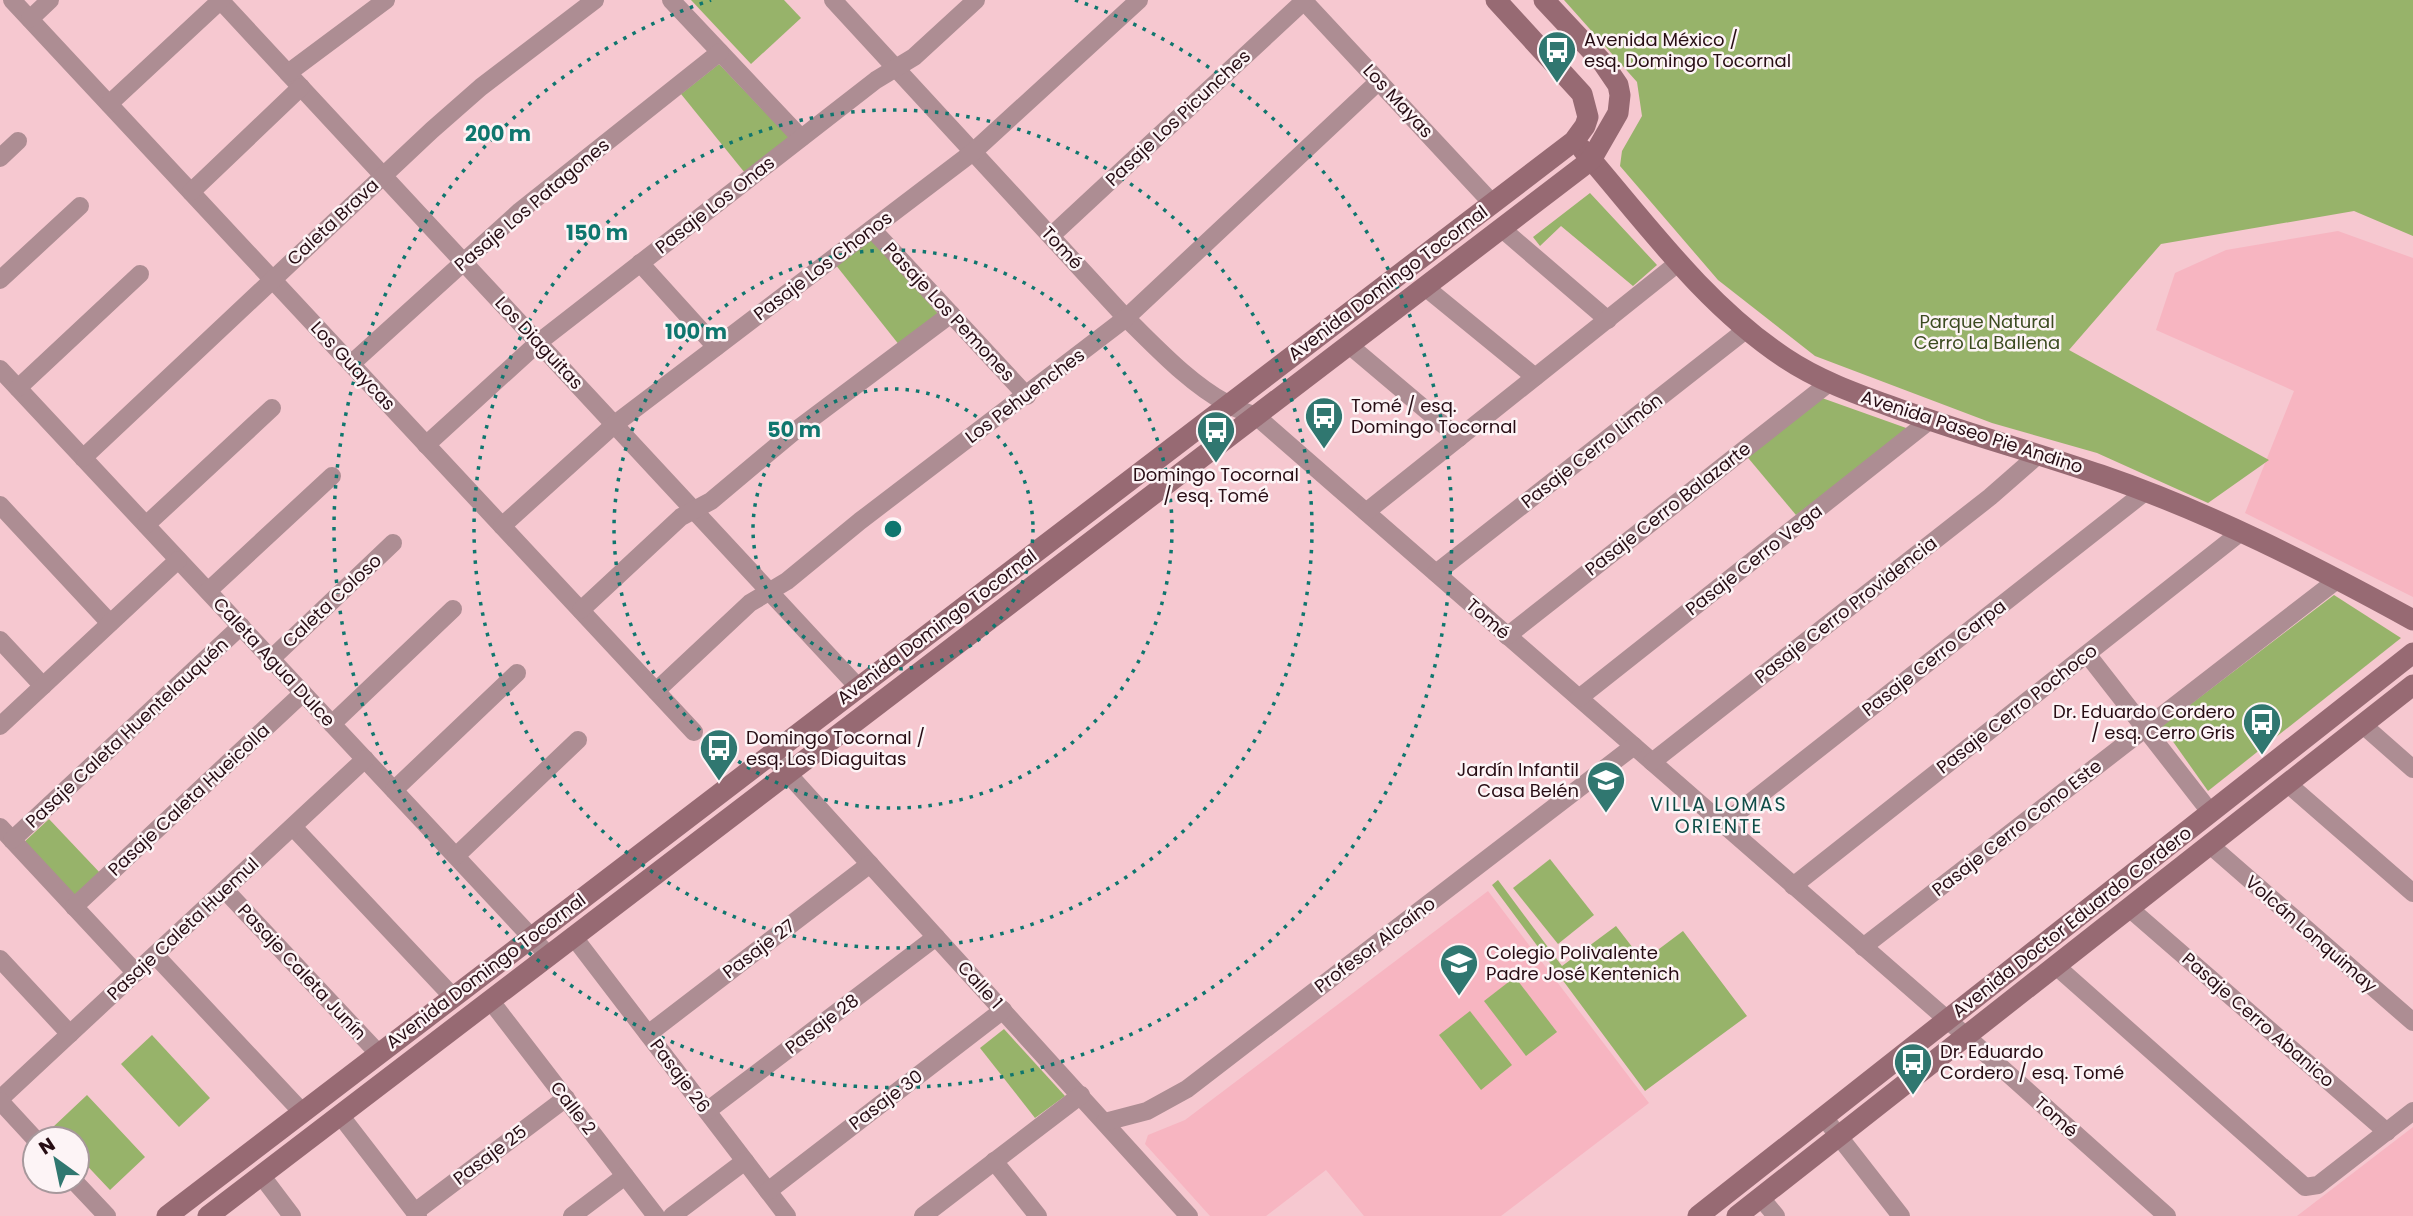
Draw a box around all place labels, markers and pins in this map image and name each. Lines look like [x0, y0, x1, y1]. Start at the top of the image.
place label: Avenida México / esq. Domingo Tocornal [1584, 27, 1791, 73]
bus stop icon: Avenida México / esq. Domingo Tocornal [1536, 29, 1578, 84]
place label: Tomé / esq. Domingo Tocornal [1351, 393, 1517, 439]
bus stop icon: Tomé / esq. Domingo Tocornal [1303, 395, 1345, 450]
bus stop icon: Domingo Tocornal / esq. Tomé [1195, 409, 1237, 464]
place label: Domingo Tocornal / esq. Tomé [1133, 462, 1299, 508]
centre of rings [881, 517, 905, 541]
place label: Dr. Eduardo Cordero / esq. Cerro Gris [2053, 699, 2235, 745]
bus stop icon: Dr. Eduardo Cordero / esq. Cerro Gris [2241, 701, 2283, 756]
place label: Domingo Tocornal / esq. Los Diaguitas [746, 725, 925, 771]
bus stop icon: Domingo Tocornal / esq. Los Diaguitas [698, 727, 740, 782]
place label: Jardín Infantil Casa Belén [1457, 757, 1579, 803]
school or university icon: Jardín Infantil Casa Belén [1585, 759, 1627, 814]
place label: Colegio Polivalente Padre José Kentenich [1486, 940, 1679, 986]
school or university icon: Colegio Polivalente Padre José Kentenich [1438, 942, 1480, 997]
place label: Dr. Eduardo Cordero / esq. Tomé [1940, 1039, 2124, 1085]
bus stop icon: Dr. Eduardo Cordero / esq. Tomé [1892, 1041, 1934, 1096]

